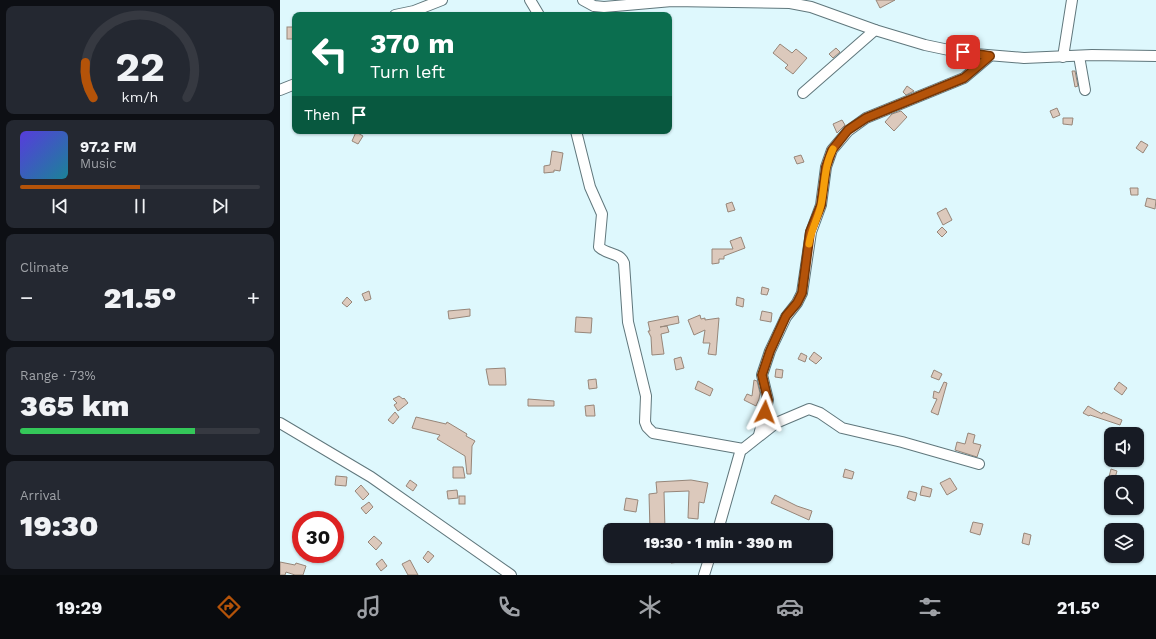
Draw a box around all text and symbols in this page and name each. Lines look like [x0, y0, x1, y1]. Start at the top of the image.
text: 370 m [370, 27, 455, 60]
icon: left [304, 28, 356, 80]
pin [946, 35, 980, 69]
icon: arrive [952, 41, 974, 63]
text: 22 [115, 42, 165, 91]
text: Turn left [370, 61, 445, 82]
text: km/h [122, 88, 158, 104]
icon: arrive [348, 104, 370, 126]
text: Then [304, 106, 340, 124]
text: 97.2 FM [80, 138, 137, 156]
text: Music [80, 156, 117, 171]
icon: previous [49, 195, 71, 217]
icon: pause [129, 195, 151, 217]
icon: next [209, 195, 231, 217]
text: Climate [20, 260, 69, 275]
text: 21.5° [103, 280, 177, 315]
text: − [20, 285, 33, 310]
text: + [247, 285, 260, 310]
text: Range · 73% [20, 368, 96, 383]
text: 365 km [20, 388, 129, 423]
position arrow [744, 391, 786, 433]
map controls [1104, 427, 1144, 563]
button: sound [1104, 427, 1144, 467]
button: search [1104, 475, 1144, 515]
text: Arrival [20, 488, 61, 503]
text: 19:30 [20, 508, 98, 543]
speed limit sign: 30 [292, 511, 344, 563]
button: layers [1104, 523, 1144, 563]
text: 19:30 · 1 min · 390 m [644, 534, 792, 552]
icon: directions [215, 593, 243, 621]
icon: music [355, 593, 383, 621]
icon: phone [495, 593, 523, 621]
icon: climate [636, 593, 664, 621]
icon: car [776, 593, 804, 621]
icon: filters [916, 593, 944, 621]
text: 19:29 [56, 597, 102, 618]
text: 21.5° [1057, 597, 1100, 618]

